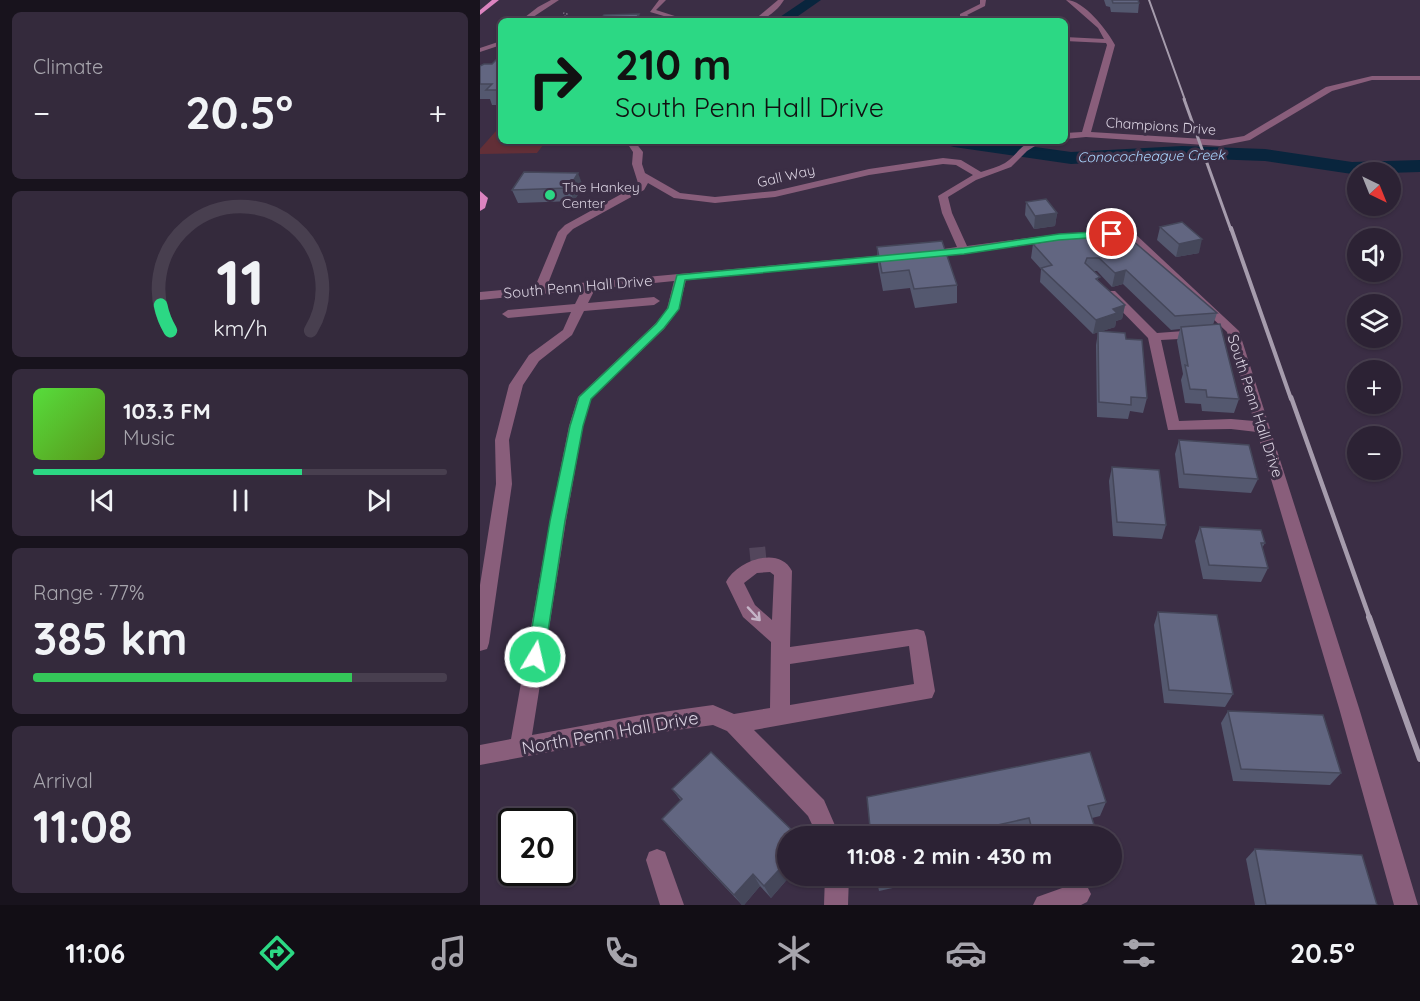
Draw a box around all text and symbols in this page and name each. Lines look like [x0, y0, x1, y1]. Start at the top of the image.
text: 210 m [615, 38, 732, 91]
icon: right [516, 42, 594, 120]
text: Climate [33, 54, 103, 79]
text: 20.5° [185, 84, 293, 140]
text: South Penn Hall Drive [615, 90, 884, 124]
text: − [33, 92, 50, 133]
text: + [428, 92, 447, 133]
street label: Champions Drive [1105, 113, 1217, 139]
water label: Conococheague Creek [1077, 146, 1226, 166]
street label: Gall Way [755, 161, 817, 191]
north arrow [1347, 162, 1401, 216]
map controls [1347, 162, 1401, 480]
place label: The Hankey Center [562, 178, 640, 212]
marker: The Hankey Center [543, 188, 557, 202]
pin [1086, 208, 1137, 259]
icon: arrive [1095, 217, 1128, 250]
button: sound [1347, 228, 1401, 282]
text: 11 [216, 243, 264, 321]
street label: South Penn Hall Drive [503, 271, 653, 302]
button: layers [1347, 294, 1401, 348]
text: km/h [213, 315, 267, 341]
street label: South Penn Hall Drive [1223, 332, 1288, 480]
button: + [1347, 360, 1401, 414]
text: 103.3 FM [123, 397, 211, 425]
text: Music [123, 425, 175, 450]
button: − [1347, 426, 1401, 480]
icon: previous [86, 484, 119, 517]
icon: pause [224, 484, 257, 517]
icon: next [362, 484, 395, 517]
text: Range · 77% [33, 580, 144, 605]
one-way arrow [747, 607, 761, 622]
text: 385 km [33, 610, 187, 666]
position arrow [503, 625, 567, 689]
street label: North Penn Hall Drive [520, 706, 700, 759]
text: Arrival [33, 768, 93, 793]
text: 11:08 [33, 798, 133, 854]
speed limit sign: 20 [498, 808, 576, 886]
text: 11:08 · 2 min · 430 m [847, 842, 1052, 870]
icon: directions [256, 932, 298, 974]
icon: music [428, 932, 470, 974]
icon: phone [600, 932, 642, 974]
icon: climate [773, 932, 815, 974]
icon: car [945, 932, 987, 974]
icon: filters [1118, 932, 1160, 974]
text: 11:06 [65, 936, 125, 970]
text: 20.5° [1290, 936, 1355, 970]

